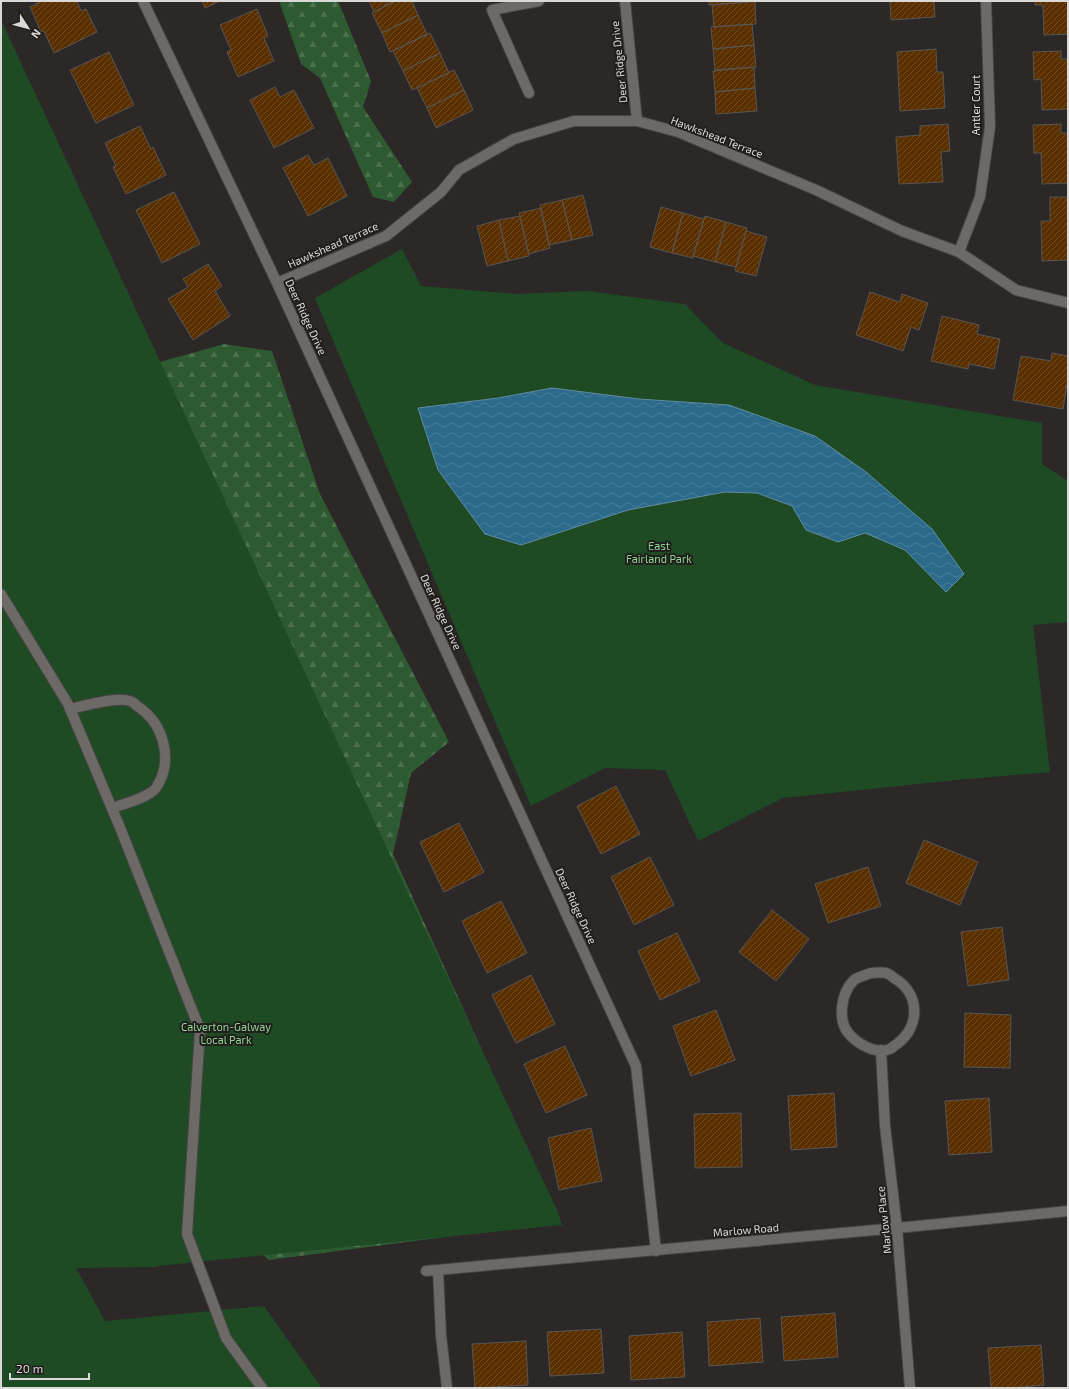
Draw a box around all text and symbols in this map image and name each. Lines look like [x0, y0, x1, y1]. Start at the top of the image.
north arrow [8, 8, 48, 48]
street label: Deer Ridge Drive [608, 20, 629, 104]
text: N [29, 27, 44, 41]
street label: Antler Court [969, 75, 982, 135]
street label: Hawkshead Terrace [669, 113, 765, 160]
street label: Hawkshead Terrace [286, 219, 380, 270]
street label: Deer Ridge Drive [283, 277, 330, 357]
park label: East Fairland Park [626, 539, 692, 565]
street label: Deer Ridge Drive [418, 572, 465, 652]
street label: Deer Ridge Drive [553, 866, 600, 946]
park label: Calverton-Galway Local Park [181, 1020, 271, 1046]
street label: Marlow Place [873, 1186, 894, 1254]
street label: Marlow Road [712, 1220, 780, 1239]
scale bar [10, 1355, 89, 1381]
text: 20 m [16, 1361, 43, 1375]

